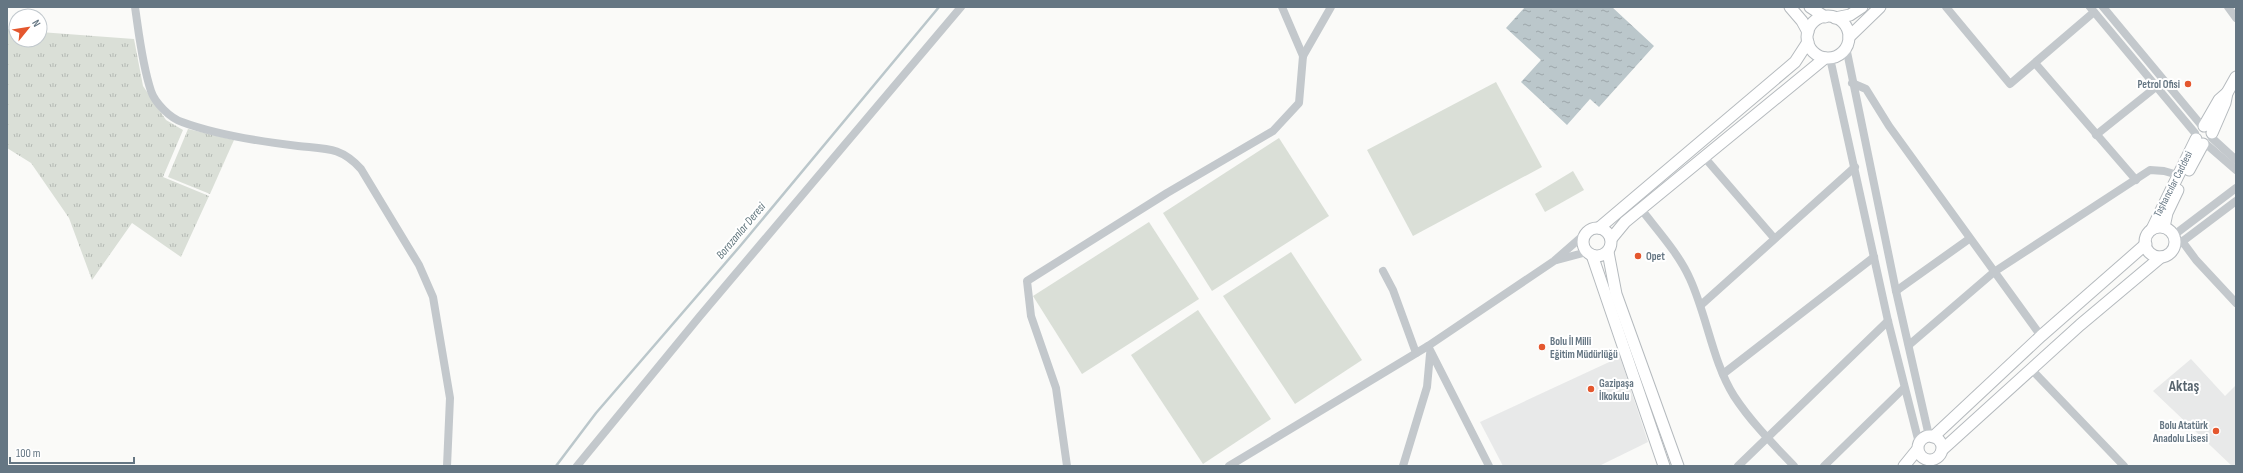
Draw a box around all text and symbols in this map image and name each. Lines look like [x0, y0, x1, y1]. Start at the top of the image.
north arrow [8, 8, 48, 48]
text: N [29, 17, 43, 29]
place label: Petrol Ofisi [2137, 78, 2180, 91]
marker: Petrol Ofisi [2183, 79, 2193, 89]
street label: Taşhancılar Caddesi [2151, 149, 2195, 219]
water label: Borazanlar Deresi [713, 199, 769, 262]
place label: Opet [1646, 250, 1665, 263]
marker: Opet [1633, 251, 1643, 261]
place label: Bolu İl Milli Eğitim Müdürlüğü [1550, 335, 1618, 361]
marker: Bolu İl Milli Eğitim Müdürlüğü [1537, 342, 1547, 352]
place label: Gazipaşa İlkokulu [1599, 377, 1634, 403]
district label: Aktaş [2168, 377, 2199, 396]
marker: Gazipaşa İlkokulu [1586, 384, 1596, 394]
place label: Bolu Atatürk Anadolu Lisesi [2152, 419, 2208, 445]
marker: Bolu Atatürk Anadolu Lisesi [2211, 426, 2221, 436]
scale bar [10, 439, 134, 465]
text: 100 m [16, 446, 41, 461]

